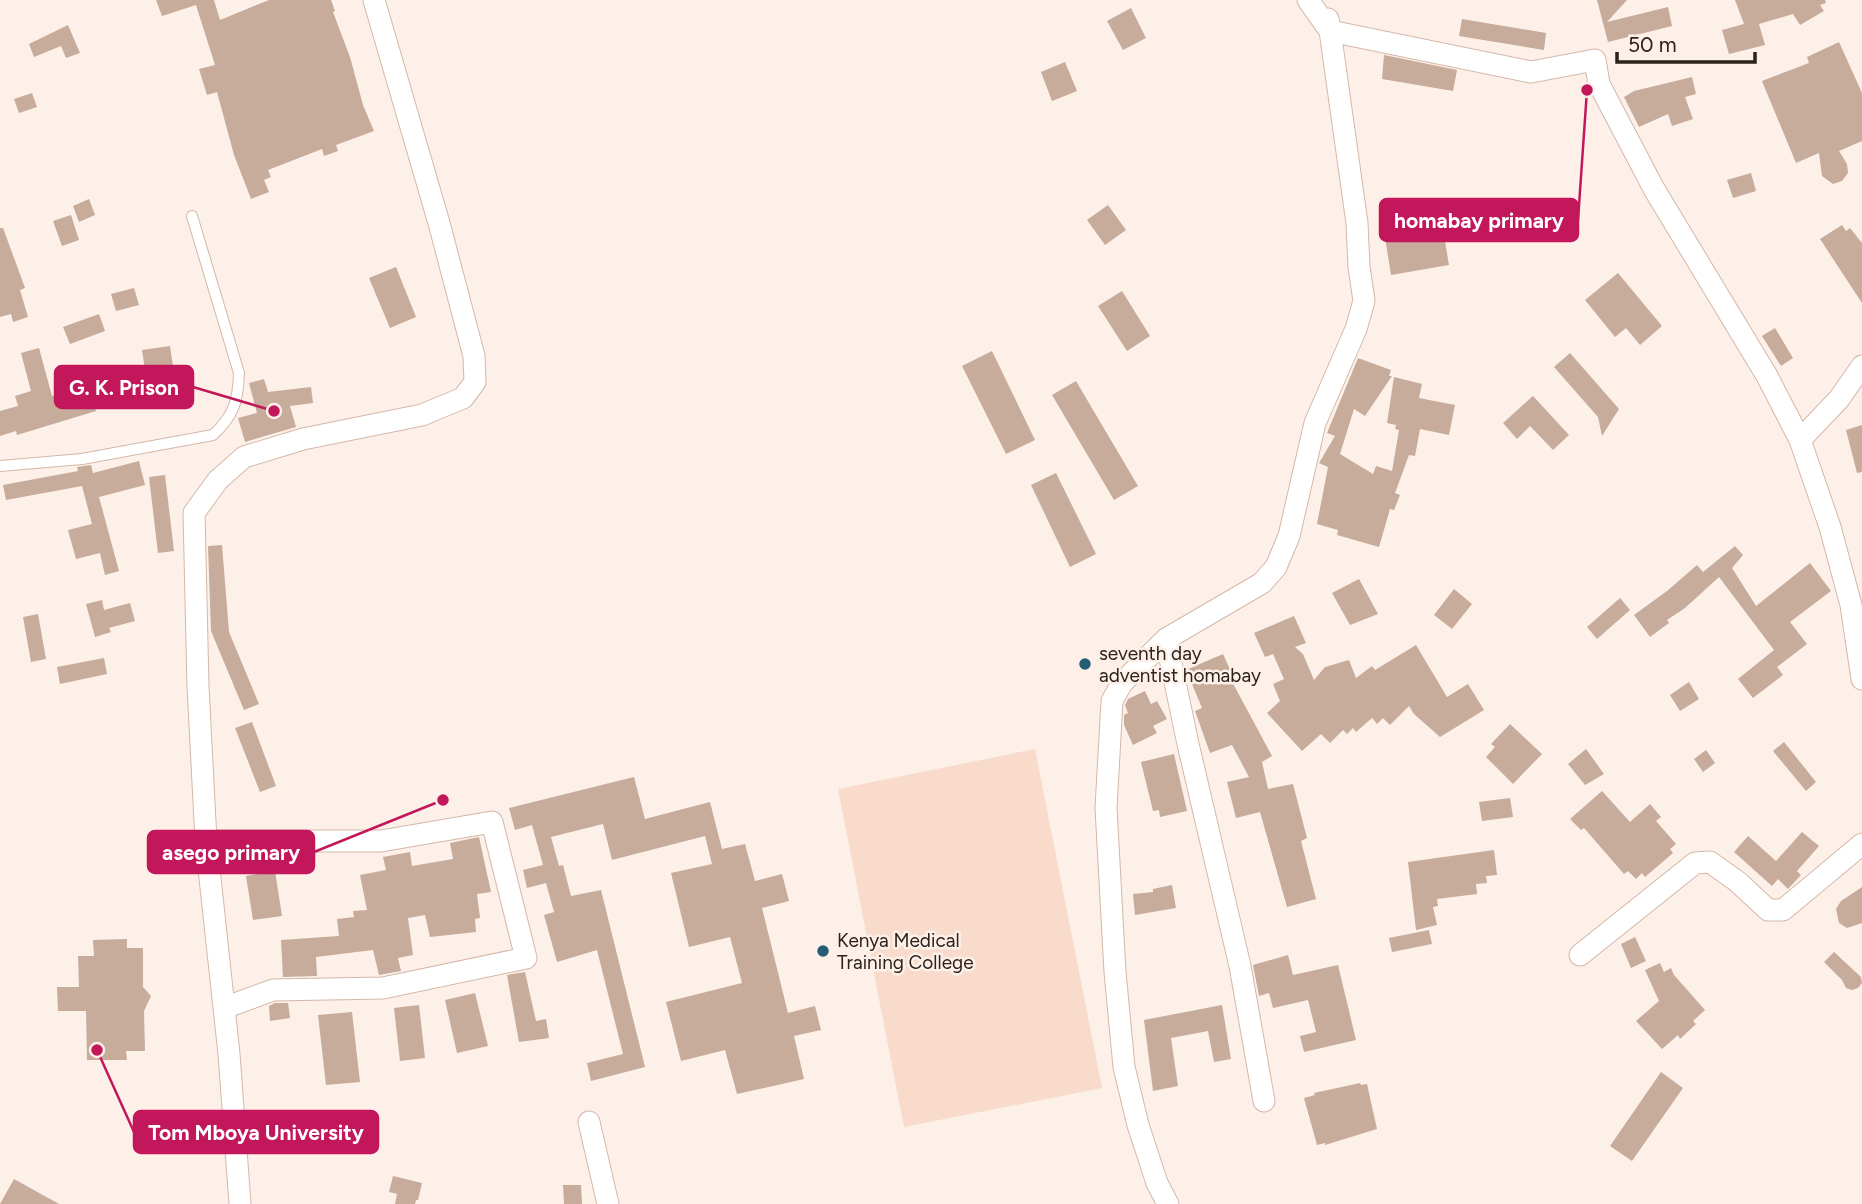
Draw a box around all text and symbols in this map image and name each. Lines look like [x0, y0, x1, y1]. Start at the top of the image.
scale bar [1617, 21, 1755, 65]
text: 50 m [1628, 32, 1677, 57]
callout: homabay primary [1380, 199, 1578, 241]
text: homabay primary [1394, 208, 1565, 233]
callout: G. K. Prison [55, 366, 193, 408]
text: G. K. Prison [69, 375, 179, 400]
place label: seventh day adventist homabay [1099, 642, 1261, 687]
marker: seventh day adventist homabay [1077, 656, 1093, 672]
callout: asego primary [148, 831, 314, 873]
text: asego primary [162, 840, 301, 865]
place label: Kenya Medical Training College [837, 929, 974, 974]
marker: Kenya Medical Training College [815, 943, 831, 959]
callout: Tom Mboya University [134, 1111, 378, 1153]
text: Tom Mboya University [148, 1120, 365, 1145]

